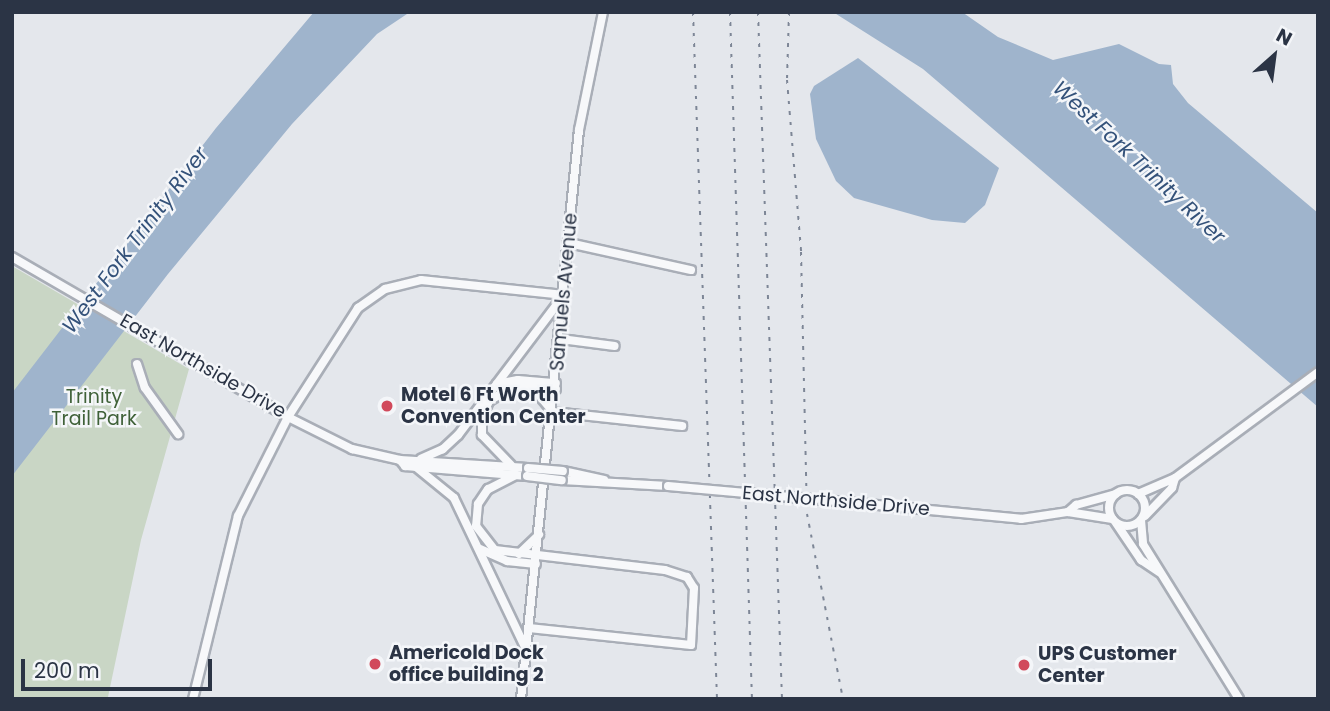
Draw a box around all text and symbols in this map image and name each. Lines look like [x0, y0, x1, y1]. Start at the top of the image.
north arrow [1239, 21, 1309, 91]
text: N [1271, 22, 1297, 52]
water label: West Fork Trinity River [1048, 76, 1230, 248]
water label: West Fork Trinity River [57, 142, 213, 338]
street label: Samuels Avenue [546, 212, 582, 372]
street label: East Northside Drive [116, 309, 290, 423]
place label: Motel 6 Ft Worth Convention Center [401, 384, 586, 428]
park label: Trinity Trail Park [51, 386, 137, 430]
marker: Motel 6 Ft Worth Convention Center [379, 398, 395, 414]
street label: East Northside Drive [741, 481, 931, 521]
place label: Americold Dock office building 2 [389, 642, 544, 686]
place label: UPS Customer Center [1038, 643, 1177, 687]
scale bar [24, 644, 215, 688]
text: 200 m [34, 656, 100, 685]
marker: Americold Dock office building 2 [367, 656, 383, 672]
marker: UPS Customer Center [1016, 657, 1032, 673]

